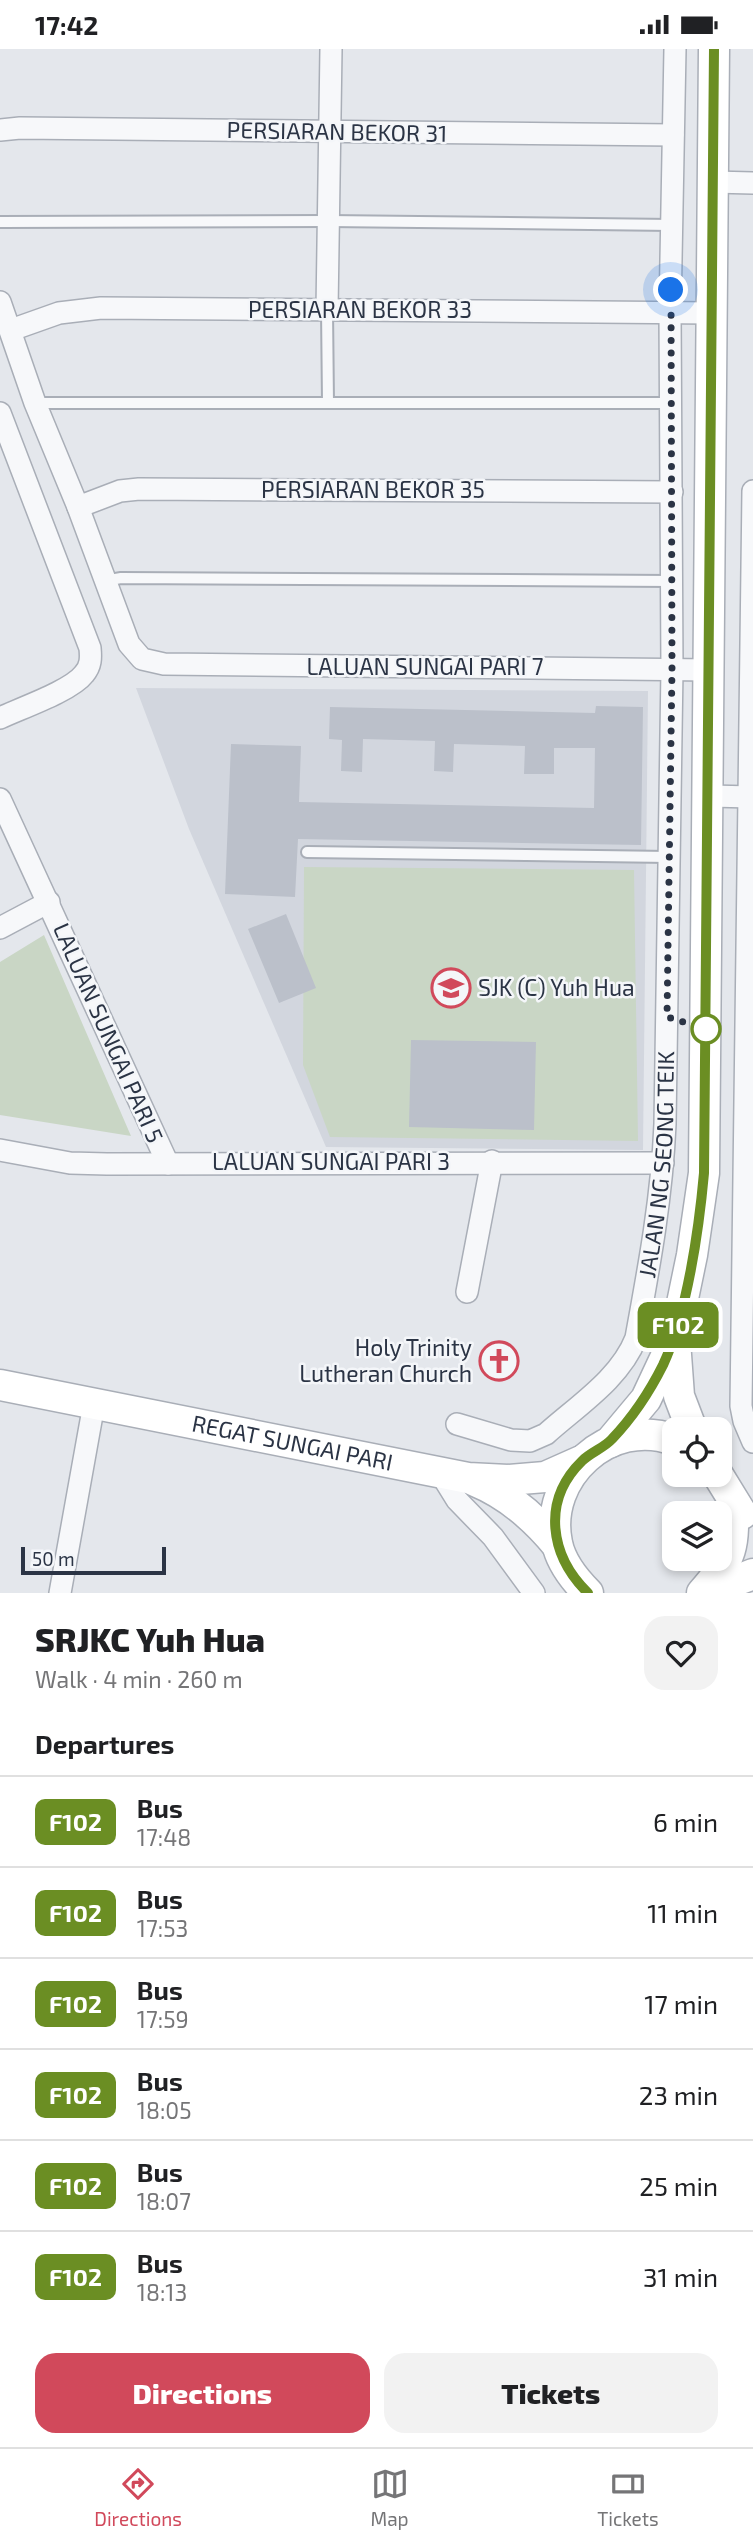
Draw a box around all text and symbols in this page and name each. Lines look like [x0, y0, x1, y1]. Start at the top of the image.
text: 17:42 [35, 9, 98, 40]
street label: PERSIARAN BEKOR 31 [226, 115, 448, 147]
your location [653, 272, 688, 307]
street label: PERSIARAN BEKOR 33 [248, 295, 472, 323]
street label: PERSIARAN BEKOR 35 [261, 475, 485, 503]
street label: LALUAN SUNGAI PARI 7 [307, 652, 544, 680]
street label: LALUAN SUNGAI PARI 5 [48, 918, 170, 1147]
school or university icon: SJK (C) Yuh Hua [430, 967, 472, 1009]
place label: SJK (C) Yuh Hua [478, 973, 635, 1001]
unlabelled marker [691, 1014, 721, 1044]
street label: JALAN NG SEONG TEIK [632, 1050, 679, 1280]
street label: LALUAN SUNGAI PARI 3 [212, 1147, 450, 1175]
line badge: F102 [629, 1302, 727, 1348]
text: F102 [652, 1310, 704, 1339]
place label: Holy Trinity Lutheran Church [299, 1333, 472, 1387]
church icon: Holy Trinity Lutheran Church [478, 1340, 520, 1382]
street label: REGAT SUNGAI PARI [190, 1408, 395, 1476]
map controls [662, 1417, 732, 1571]
button: locate [662, 1417, 732, 1487]
button: layers [662, 1501, 732, 1571]
scale bar [21, 1544, 166, 1576]
text: 50 m [32, 1547, 75, 1570]
button: heart [644, 1616, 718, 1690]
text: SRJKC Yuh Hua [35, 1619, 265, 1659]
text: Walk · 4 min · 260 m [35, 1665, 243, 1693]
text: Departures [35, 1728, 174, 1759]
text: Bus [137, 1792, 183, 1823]
text: 6 min [653, 1806, 718, 1837]
text: F102 [49, 1807, 102, 1836]
text: 17:48 [137, 1823, 191, 1851]
text: Bus [137, 1883, 183, 1914]
text: 11 min [647, 1897, 718, 1928]
text: F102 [49, 1898, 102, 1927]
text: 17:53 [137, 1914, 188, 1942]
text: Bus [137, 1974, 183, 2005]
text: 17 min [644, 1988, 718, 2019]
text: F102 [49, 1989, 102, 2018]
text: 17:59 [137, 2005, 189, 2033]
text: Bus [137, 2065, 183, 2096]
text: 23 min [639, 2079, 718, 2110]
text: F102 [49, 2080, 102, 2109]
text: 18:05 [137, 2096, 192, 2124]
text: Bus [137, 2156, 183, 2187]
text: 25 min [639, 2170, 718, 2201]
text: F102 [49, 2171, 102, 2200]
text: 18:07 [137, 2187, 191, 2215]
text: Bus [137, 2247, 183, 2278]
text: 31 min [643, 2261, 718, 2292]
text: F102 [49, 2262, 102, 2291]
text: 18:13 [137, 2278, 187, 2306]
button: Directions [35, 2353, 370, 2433]
button: Tickets [384, 2353, 718, 2433]
tab: Directions [94, 2465, 182, 2530]
tab: Map [370, 2465, 409, 2530]
tab: Tickets [597, 2465, 659, 2530]

